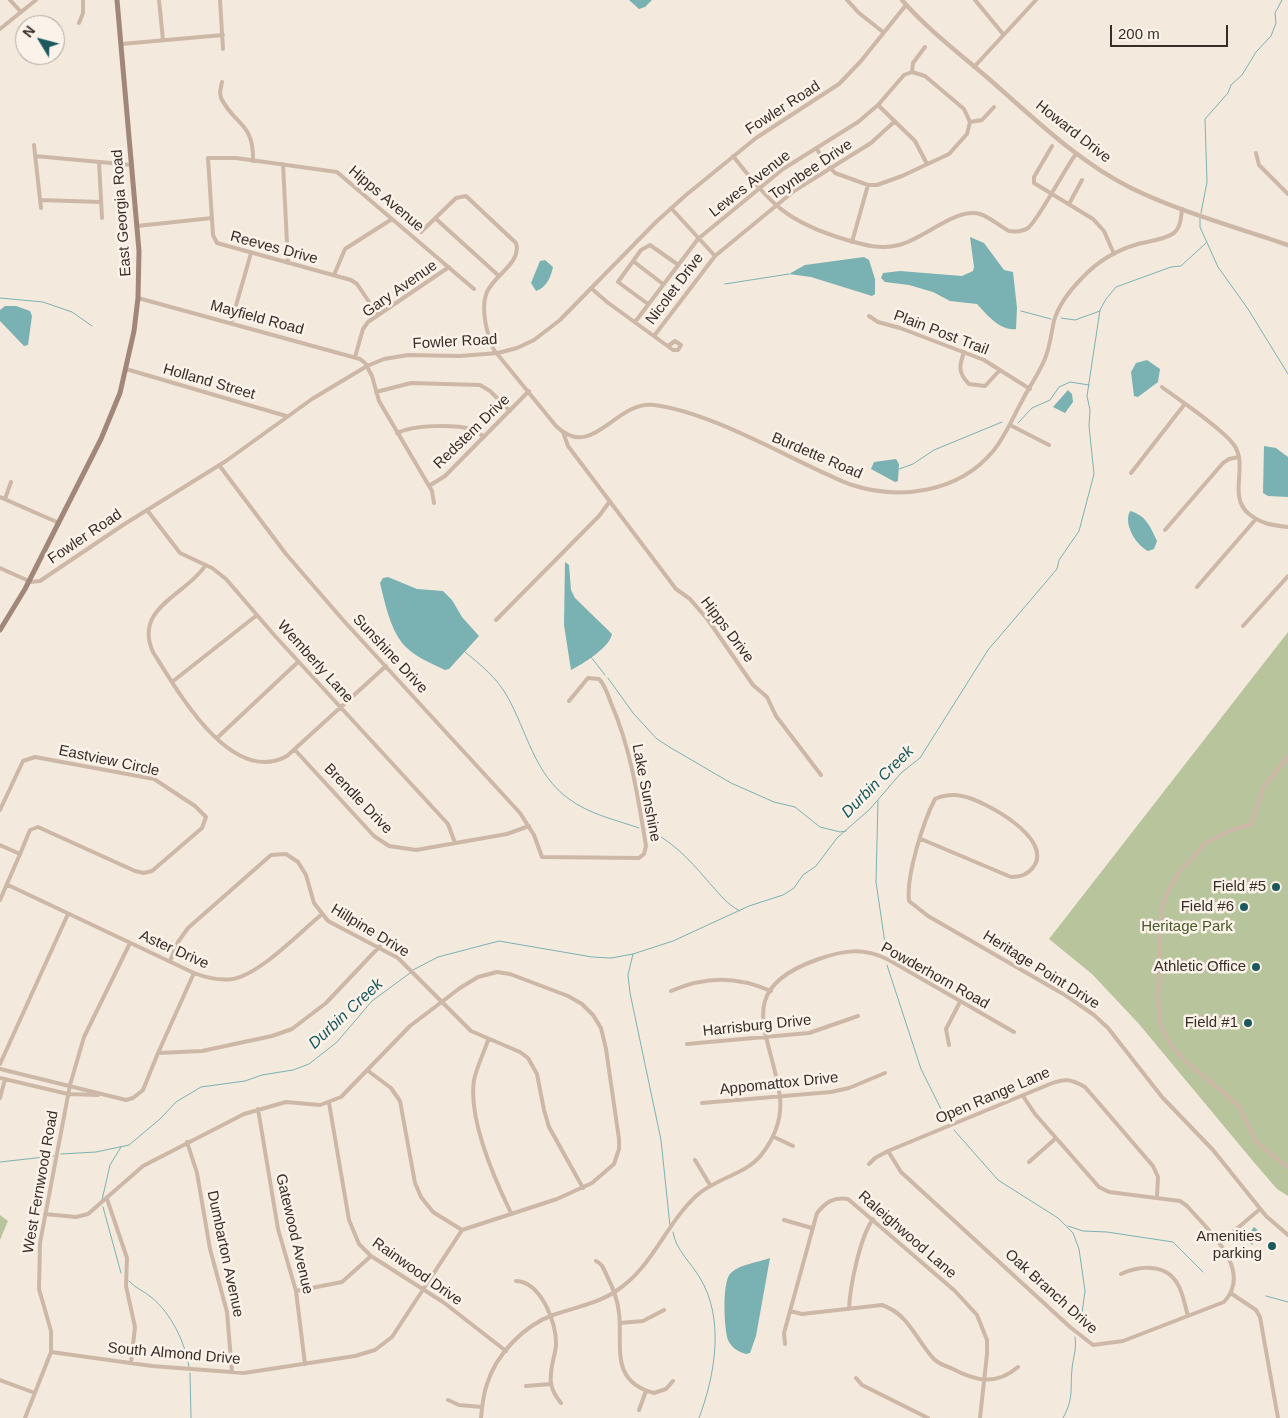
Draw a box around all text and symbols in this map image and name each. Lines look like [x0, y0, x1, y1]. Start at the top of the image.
north arrow [15, 15, 65, 65]
scale bar [1113, 15, 1230, 47]
text: N [19, 23, 38, 40]
text: 200 m [1118, 25, 1160, 42]
street label: Fowler Road [742, 77, 824, 139]
street label: Howard Drive [1032, 97, 1114, 167]
street label: Toynbee Drive [766, 136, 856, 204]
street label: Lewes Avenue [706, 147, 794, 221]
street label: East Georgia Road [109, 149, 135, 277]
street label: Hipps Avenue [345, 162, 427, 236]
street label: Reeves Drive [228, 228, 320, 268]
street label: Nicolet Drive [642, 250, 708, 328]
street label: Gary Avenue [359, 257, 441, 321]
street label: Mayfield Road [208, 297, 306, 339]
street label: Plain Post Trail [891, 307, 991, 359]
street label: Fowler Road [412, 331, 498, 353]
street label: Holland Street [161, 360, 257, 404]
street label: Redstem Drive [430, 391, 514, 473]
street label: Burdette Road [769, 429, 865, 483]
street label: Fowler Road [45, 506, 125, 568]
street label: Hipps Drive [696, 594, 758, 666]
street label: Sunshine Drive [349, 611, 431, 697]
street label: Wemberly Lane [273, 617, 357, 707]
street label: Eastview Circle [57, 742, 161, 780]
water label: Durbin Creek [838, 742, 918, 822]
street label: Lake Sunshine [628, 743, 664, 843]
street label: Brendle Drive [320, 760, 396, 838]
place label: Field #5 [1213, 878, 1266, 896]
marker: Field #5 [1270, 881, 1282, 893]
place label: Field #6 [1181, 898, 1234, 916]
street label: Hillpine Drive [327, 901, 413, 961]
marker: Field #6 [1238, 901, 1250, 913]
park label: Heritage Park [1141, 918, 1233, 936]
street label: Aster Drive [136, 927, 212, 973]
street label: Heritage Point Drive [979, 927, 1103, 1013]
street label: Powderhorn Road [878, 939, 992, 1013]
place label: Athletic Office [1154, 958, 1246, 976]
marker: Athletic Office [1250, 961, 1262, 973]
water label: Durbin Creek [305, 975, 387, 1053]
street label: Harrisburg Drive [702, 1011, 812, 1041]
place label: Field #1 [1185, 1014, 1238, 1032]
marker: Field #1 [1242, 1017, 1254, 1029]
street label: Open Range Lane [933, 1064, 1053, 1128]
street label: Appomattox Drive [719, 1069, 839, 1099]
street label: West Fernwood Road [20, 1109, 62, 1255]
street label: Gatewood Avenue [271, 1172, 317, 1296]
street label: Raleighwood Lane [854, 1187, 960, 1283]
street label: Dumbarton Avenue [203, 1189, 247, 1319]
place label: Amenities parking [1196, 1228, 1262, 1263]
street label: Rainwood Drive [368, 1234, 466, 1310]
marker: Amenities parking [1266, 1240, 1278, 1252]
street label: Oak Branch Drive [1001, 1246, 1101, 1338]
street label: South Almond Drive [107, 1339, 241, 1369]

